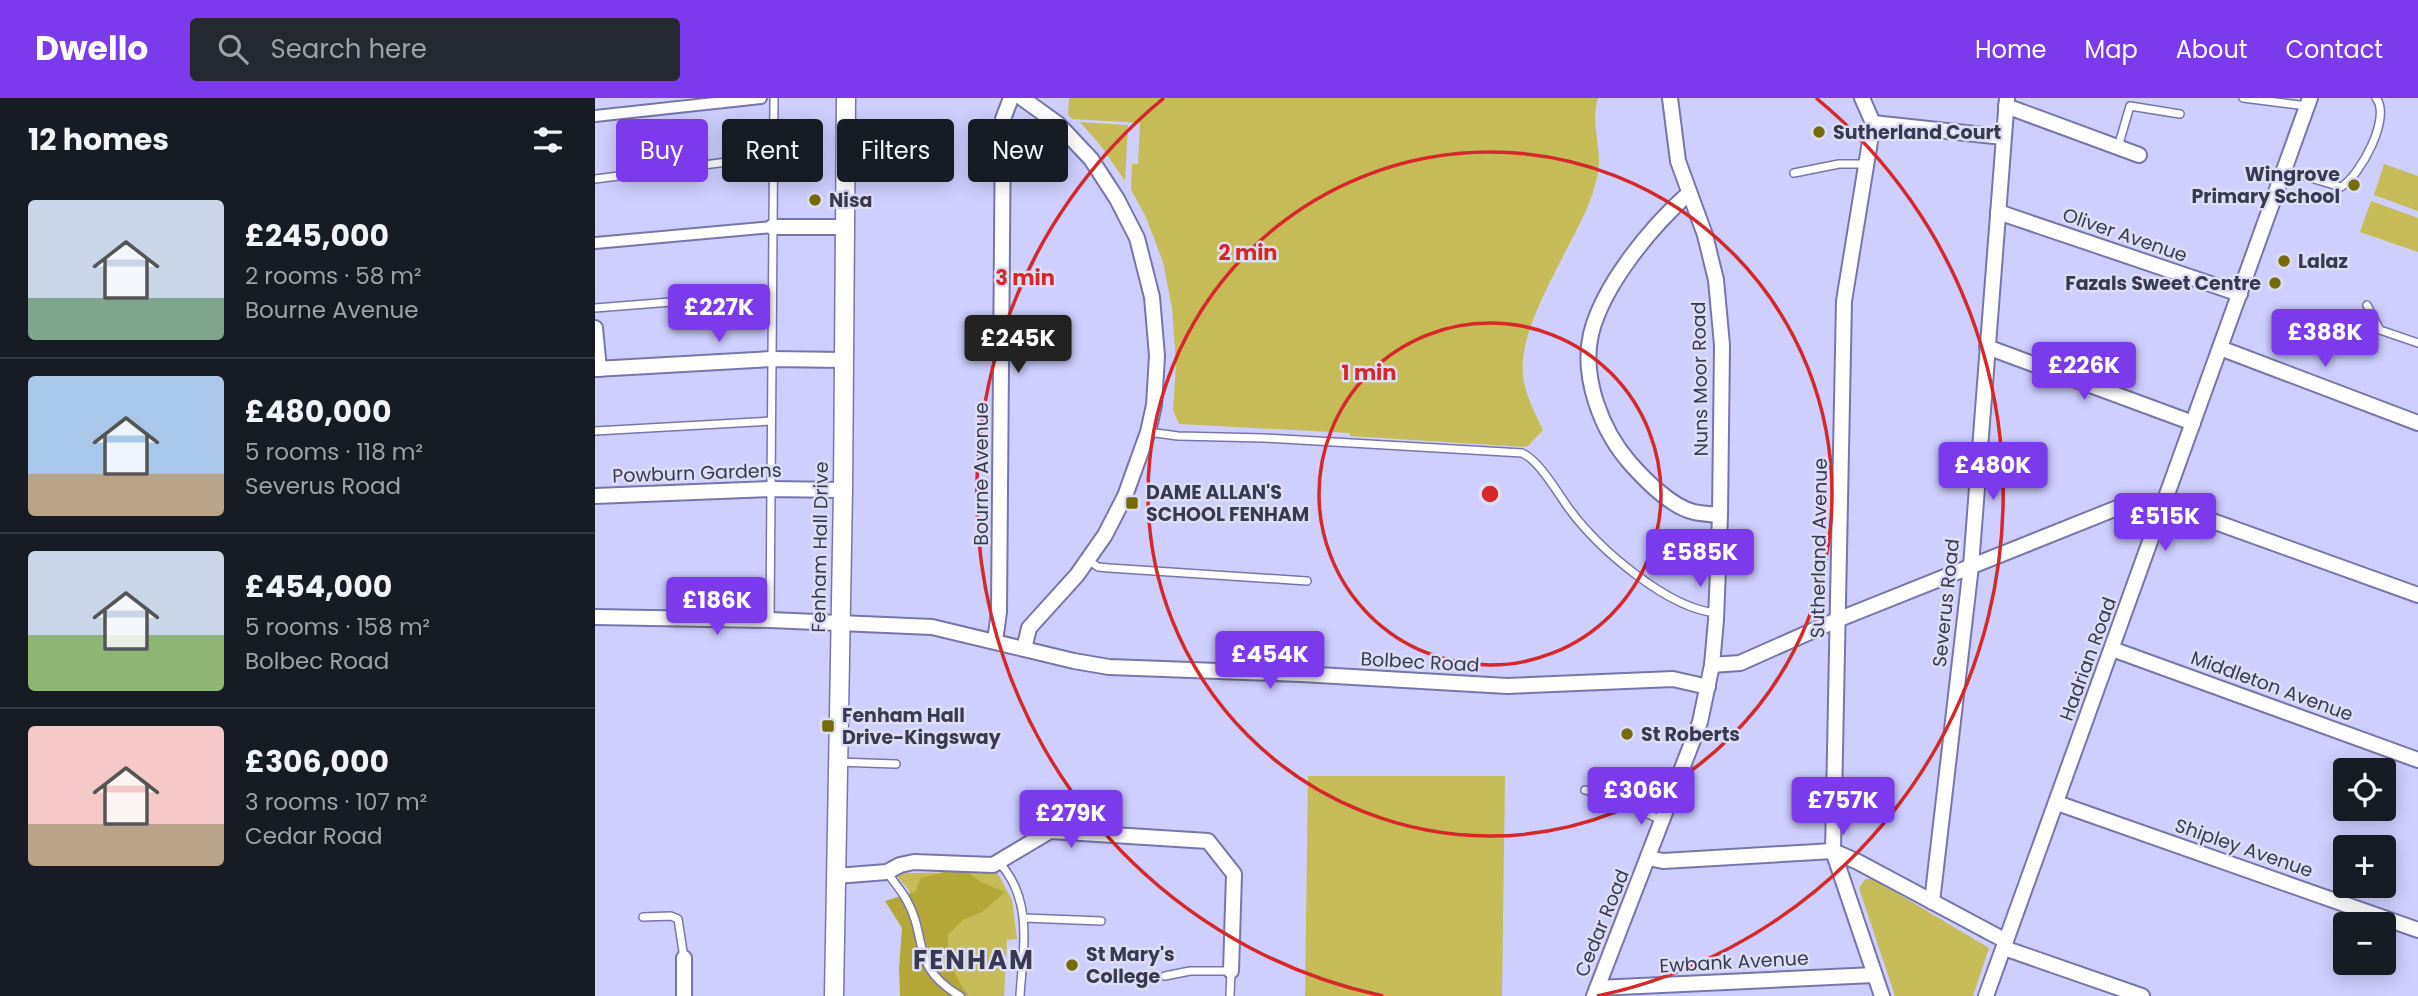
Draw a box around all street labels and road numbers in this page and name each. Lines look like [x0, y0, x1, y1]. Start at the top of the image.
street label: Oliver Avenue [2059, 201, 2191, 269]
street label: Nuns Moor Road [1685, 301, 1715, 457]
street label: Bourne Avenue [968, 402, 995, 546]
street label: Powburn Gardens [612, 457, 782, 489]
street label: Sutherland Avenue [1804, 458, 1834, 638]
street label: Fenham Hall Drive [805, 461, 835, 633]
street label: Severus Road [1926, 537, 1966, 669]
street label: Hadrian Road [2053, 593, 2123, 725]
street label: Middleton Avenue [2187, 644, 2357, 728]
street label: Bolbec Road [1360, 645, 1480, 679]
street label: Shipley Avenue [2171, 812, 2317, 884]
street label: Cedar Road [1568, 865, 1636, 981]
street label: Ewbank Avenue [1659, 945, 1809, 979]

